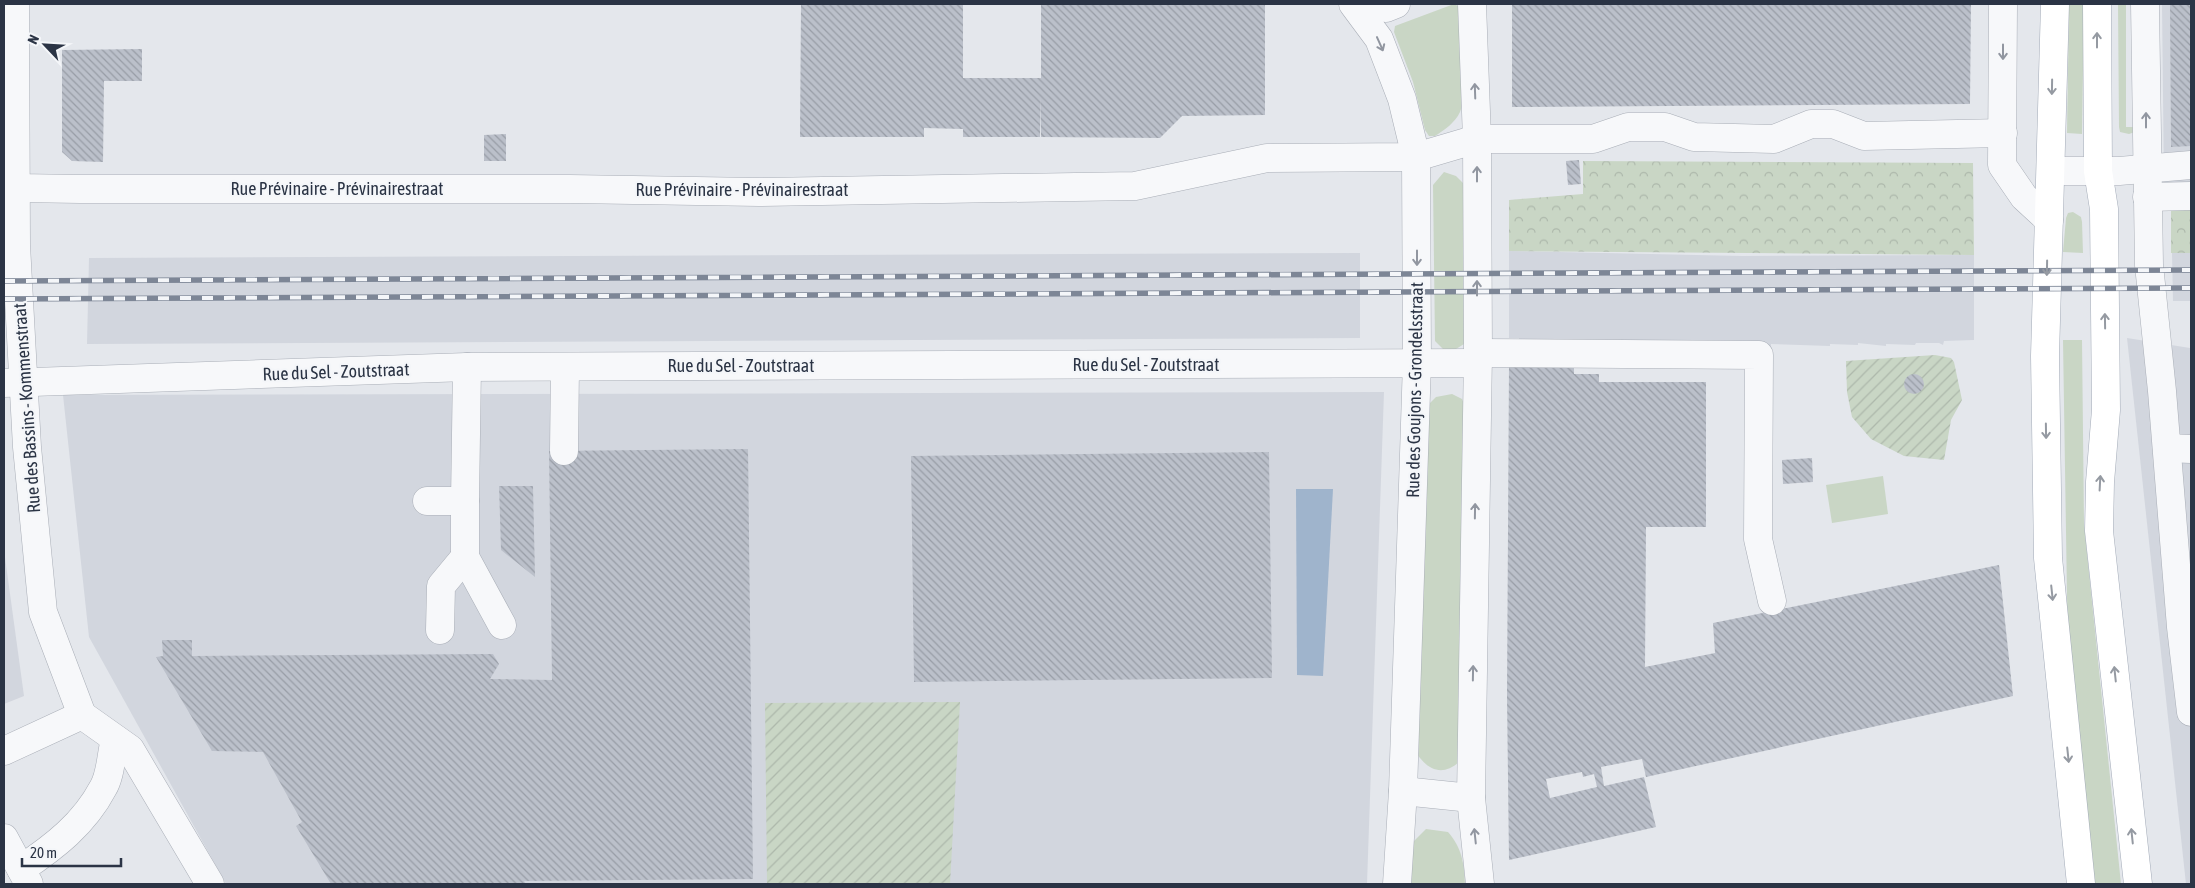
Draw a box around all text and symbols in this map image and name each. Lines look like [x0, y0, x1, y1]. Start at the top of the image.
north arrow [20, 20, 70, 70]
text: N [24, 32, 42, 47]
one-way arrow [2092, 32, 2102, 48]
one-way arrow [1376, 36, 1386, 51]
one-way arrow [1998, 44, 2008, 60]
one-way arrow [2047, 79, 2057, 95]
one-way arrow [1470, 83, 1479, 99]
one-way arrow [2141, 113, 2151, 129]
one-way arrow [1472, 166, 1482, 182]
street label: Rue Prévinaire - Prévinairestraat [231, 178, 443, 199]
street label: Rue Prévinaire - Prévinairestraat [636, 179, 848, 200]
one-way arrow [1412, 250, 1422, 266]
one-way arrow [2042, 260, 2052, 276]
one-way arrow [1472, 281, 1482, 297]
street label: Rue des Goujons - Grondelsstraat [1402, 282, 1427, 498]
street label: Rue des Bassins - Kommenstraat [9, 302, 44, 514]
one-way arrow [2101, 313, 2110, 329]
street label: Rue du Sel - Zoutstraat [1073, 354, 1219, 375]
street label: Rue du Sel - Zoutstraat [668, 355, 814, 376]
street label: Rue du Sel - Zoutstraat [262, 358, 410, 385]
one-way arrow [2042, 422, 2051, 438]
one-way arrow [2096, 475, 2105, 491]
one-way arrow [1470, 503, 1480, 520]
one-way arrow [2047, 585, 2057, 601]
one-way arrow [1468, 666, 1478, 682]
one-way arrow [2110, 667, 2120, 683]
one-way arrow [2063, 746, 2073, 762]
one-way arrow [1470, 828, 1480, 844]
one-way arrow [2127, 828, 2137, 844]
scale bar [22, 836, 121, 868]
text: 20 m [30, 844, 57, 861]

